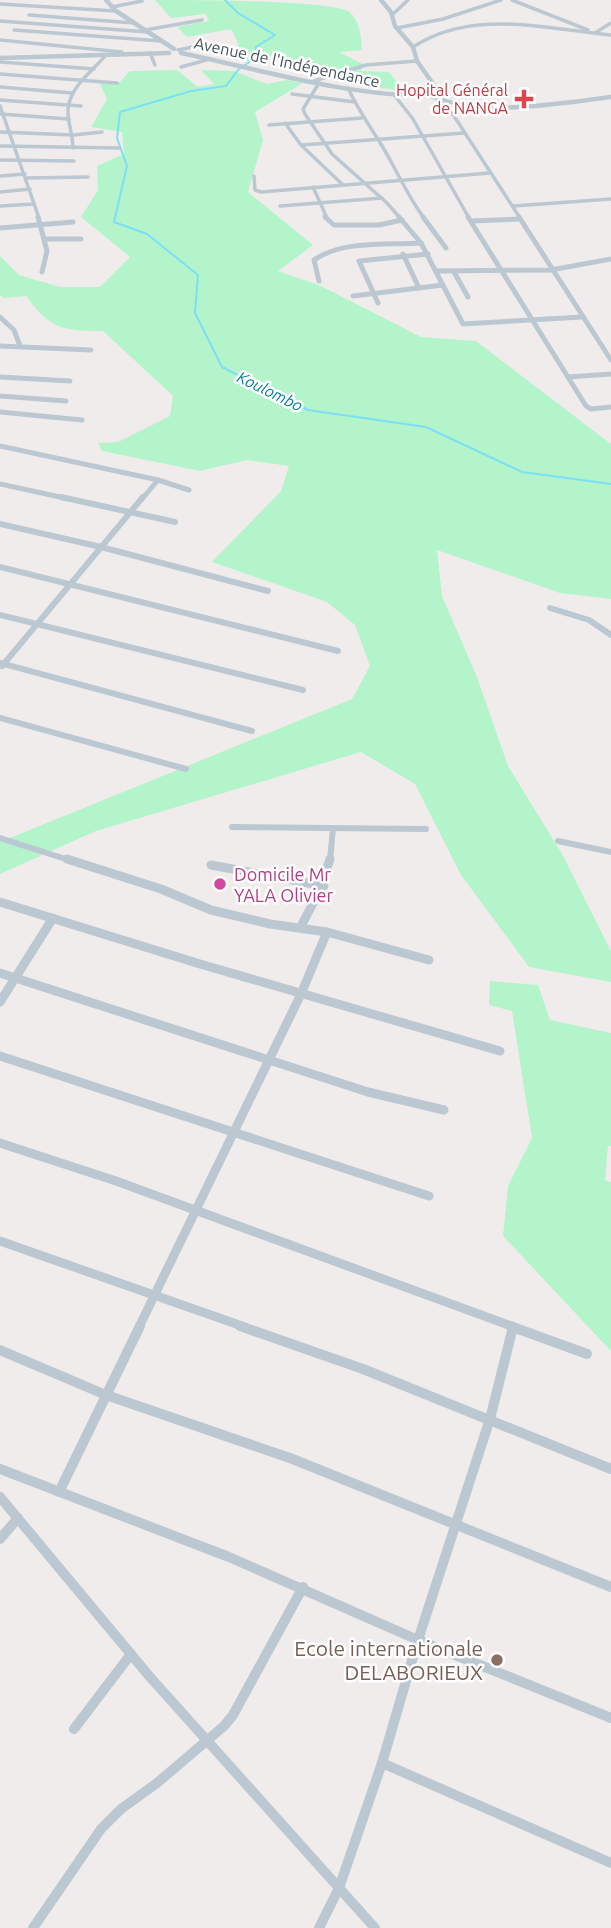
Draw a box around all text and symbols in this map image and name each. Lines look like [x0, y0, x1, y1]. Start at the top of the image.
street label: Avenue de l'Indépendance [193, 34, 381, 90]
place label: Hopital Général de NANGA [396, 81, 509, 117]
marker: Hopital Général de NANGA [514, 89, 534, 109]
water label: Koulombo [234, 367, 306, 415]
place label: Domicile Mr YALA Olivier [234, 864, 333, 905]
marker: Domicile Mr YALA Olivier [212, 876, 228, 892]
place label: Ecole internationale DELABORIEUX [294, 1636, 483, 1684]
marker: Ecole internationale DELABORIEUX [489, 1652, 505, 1668]

